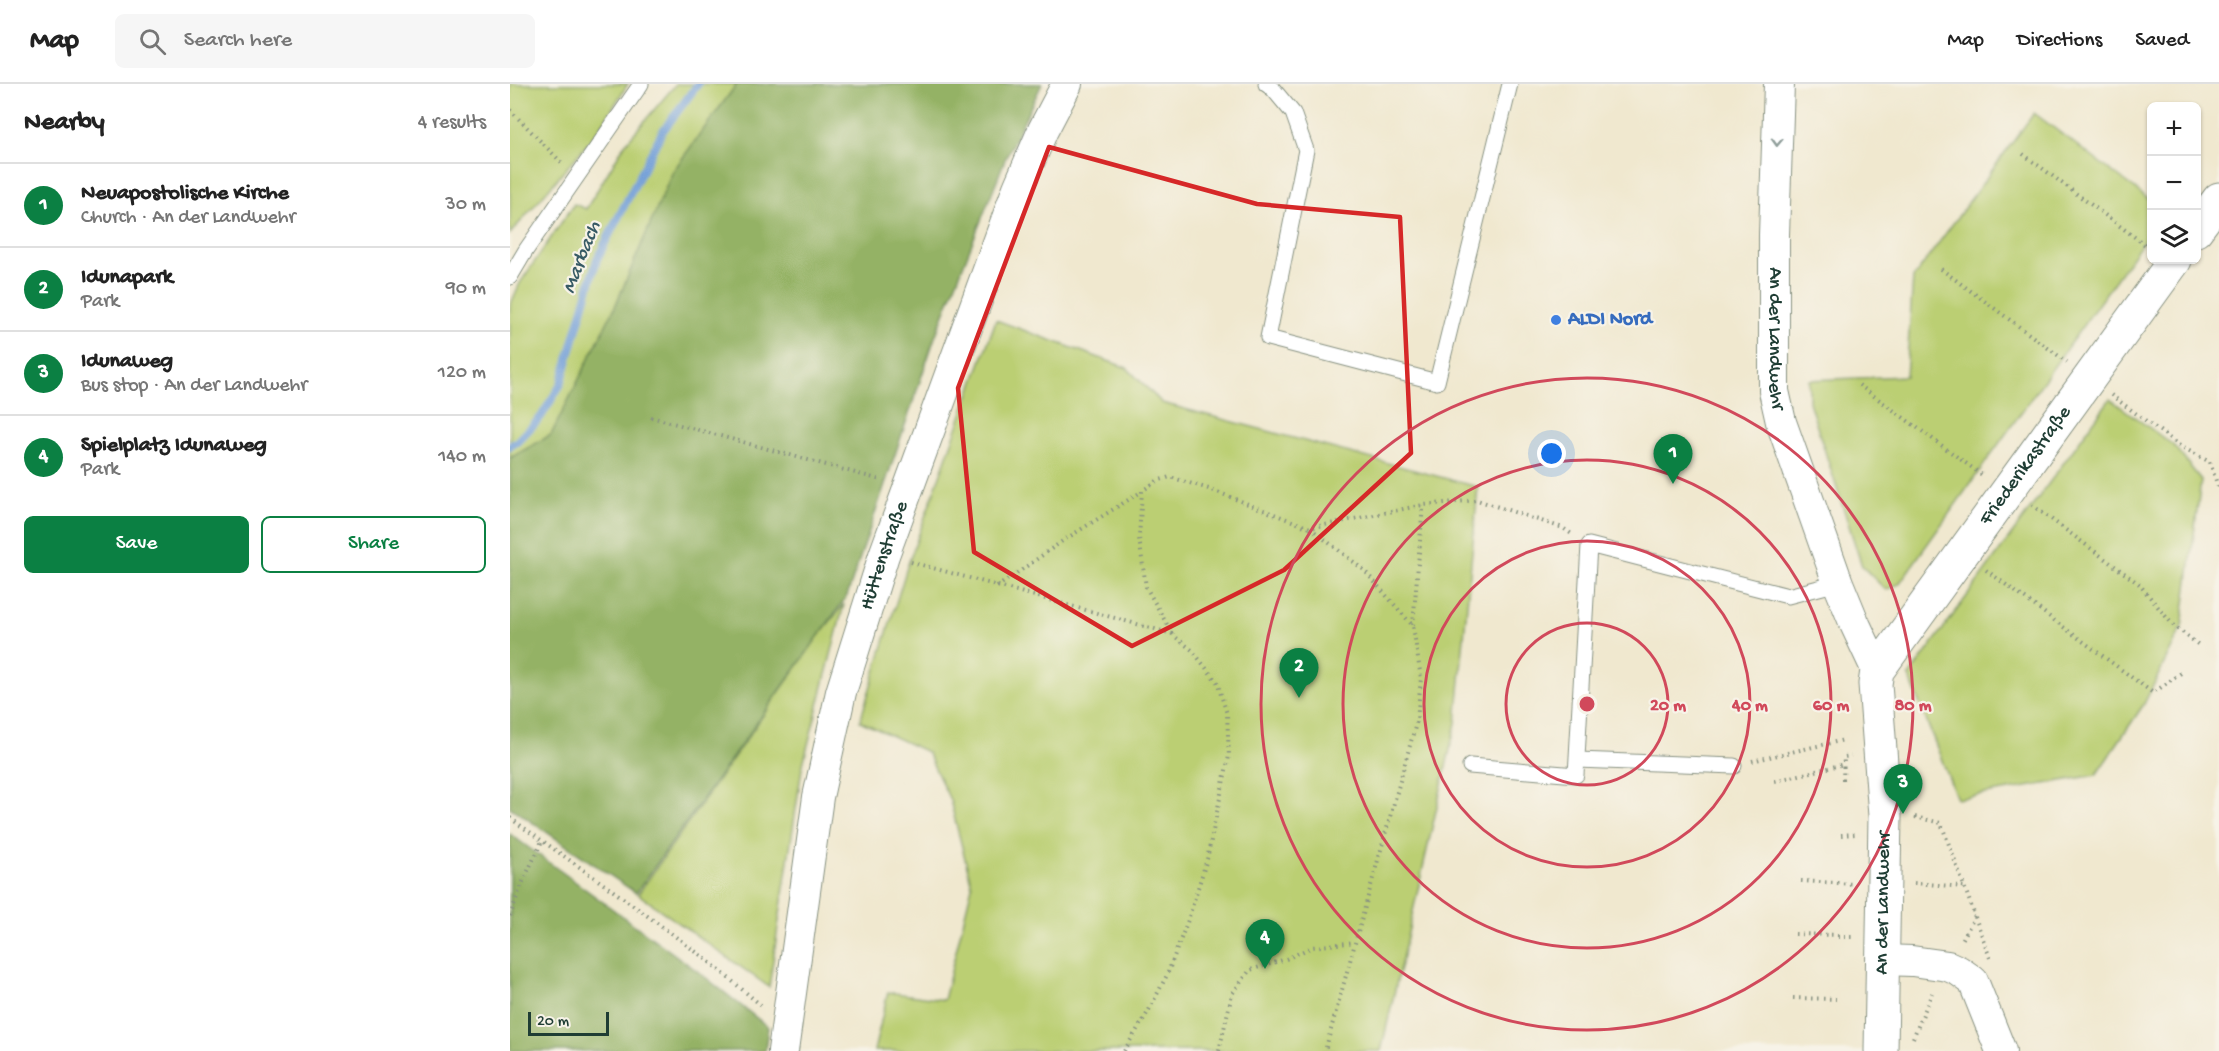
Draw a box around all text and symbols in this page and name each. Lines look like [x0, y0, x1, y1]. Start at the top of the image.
search box [115, 14, 535, 68]
text: Map [30, 25, 79, 58]
icon: search [136, 25, 169, 58]
text: Search here [184, 28, 292, 54]
text: Map [1947, 29, 1984, 54]
text: Directions [2017, 29, 2102, 54]
text: Saved [2135, 29, 2189, 54]
map controls [2147, 102, 2201, 264]
button: + [2147, 102, 2201, 156]
text: Nearby [24, 108, 105, 139]
text: 4 results [418, 112, 486, 135]
one-way arrow [1771, 138, 1783, 147]
button: − [2147, 156, 2201, 210]
text: Neuapostolische Kirche [81, 181, 289, 207]
text: 1 [39, 194, 48, 217]
text: 30 m [445, 194, 486, 217]
text: Church · An der Landwehr [81, 207, 296, 230]
button: layers [2147, 210, 2201, 264]
water label: Marbach [558, 218, 608, 297]
text: Idunapark [81, 265, 173, 291]
street label: An der Landwehr [1763, 267, 1790, 414]
text: 2 [39, 278, 48, 301]
text: 90 m [446, 278, 486, 301]
text: Park [81, 291, 119, 314]
place label: ALDI Nord [1567, 309, 1654, 332]
marker: ALDI Nord [1549, 313, 1563, 327]
text: Idunaweg [81, 349, 173, 375]
text: 3 [38, 362, 49, 385]
text: 120 m [438, 362, 486, 385]
text: Bus stop · An der Landwehr [81, 375, 307, 398]
street label: Friederikastraße [1974, 401, 2077, 531]
text: Spielplatz Idunaweg [81, 433, 267, 459]
pin: 1 [1654, 434, 1692, 484]
your location [1537, 439, 1566, 468]
text: 4 [39, 446, 48, 469]
text: 140 m [438, 446, 486, 469]
text: Park [81, 459, 119, 482]
street label: Hüttenstraße [856, 498, 914, 613]
button: Save [24, 516, 249, 573]
button: Share [261, 516, 486, 573]
pin: 2 [1280, 648, 1318, 698]
centre of rings [1577, 694, 1597, 714]
text: 20 m [1650, 696, 1686, 717]
text: 40 m [1731, 696, 1768, 717]
text: 60 m [1813, 696, 1849, 717]
text: 80 m [1894, 696, 1932, 717]
pin: 3 [1884, 764, 1922, 814]
street label: An der Landwehr [1871, 829, 1896, 975]
pin: 4 [1246, 920, 1284, 969]
scale bar [528, 1009, 609, 1036]
text: 20 m [537, 1013, 569, 1032]

